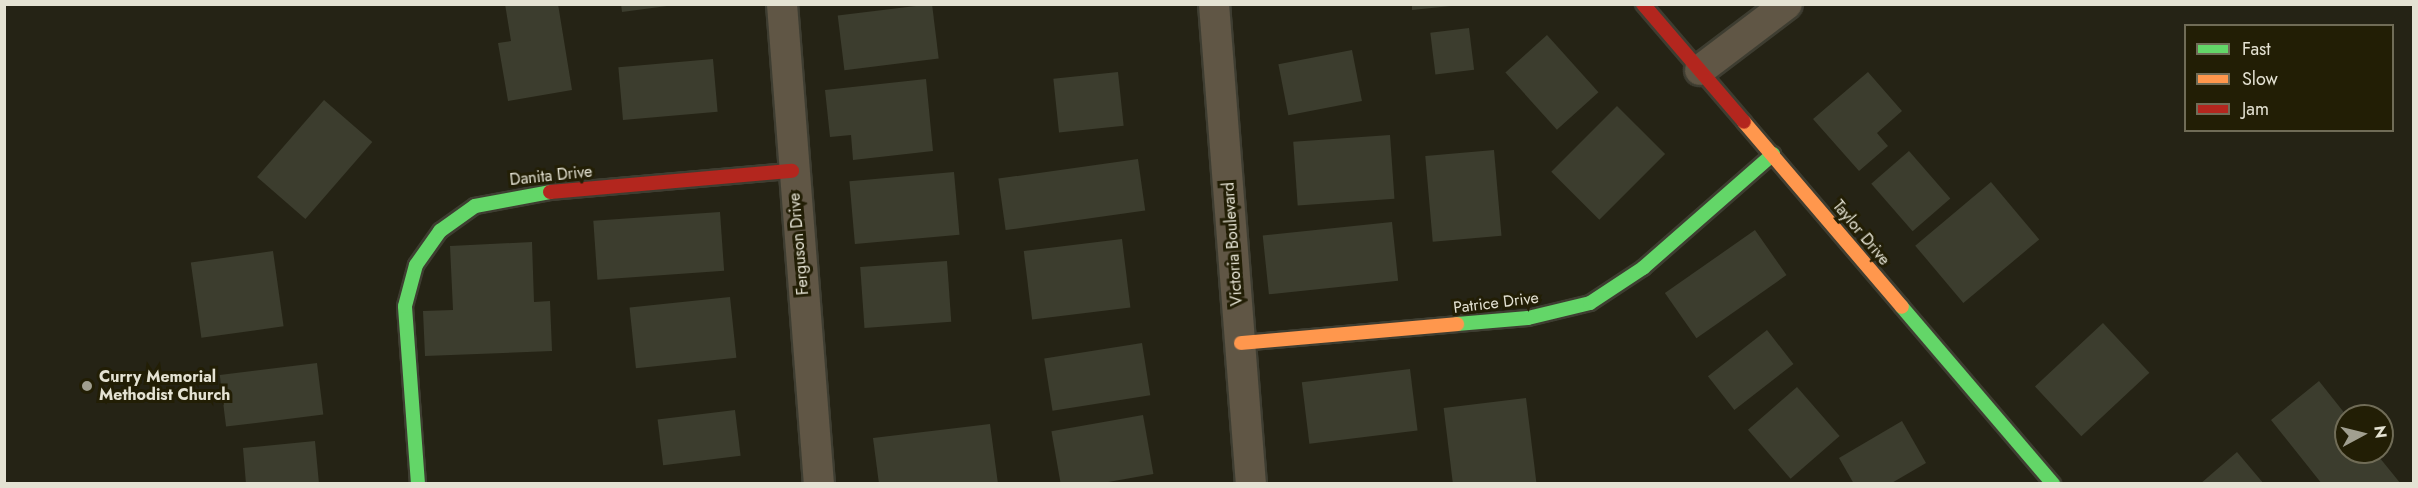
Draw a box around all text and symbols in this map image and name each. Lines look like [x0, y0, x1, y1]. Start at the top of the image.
legend [2184, 24, 2394, 132]
text: Fast [2242, 36, 2271, 62]
text: Slow [2242, 66, 2278, 92]
text: Jam [2242, 96, 2269, 122]
street label: Danita Drive [509, 162, 593, 190]
street label: Victoria Boulevard [1219, 181, 1247, 307]
street label: Ferguson Drive [785, 192, 813, 296]
street label: Taylor Drive [1828, 197, 1894, 269]
street label: Patrice Drive [1452, 288, 1540, 318]
place label: Curry Memorial Methodist Church [99, 367, 230, 405]
marker: Curry Memorial Methodist Church [80, 379, 94, 393]
north arrow [2334, 404, 2394, 464]
text: N [2368, 424, 2393, 440]

